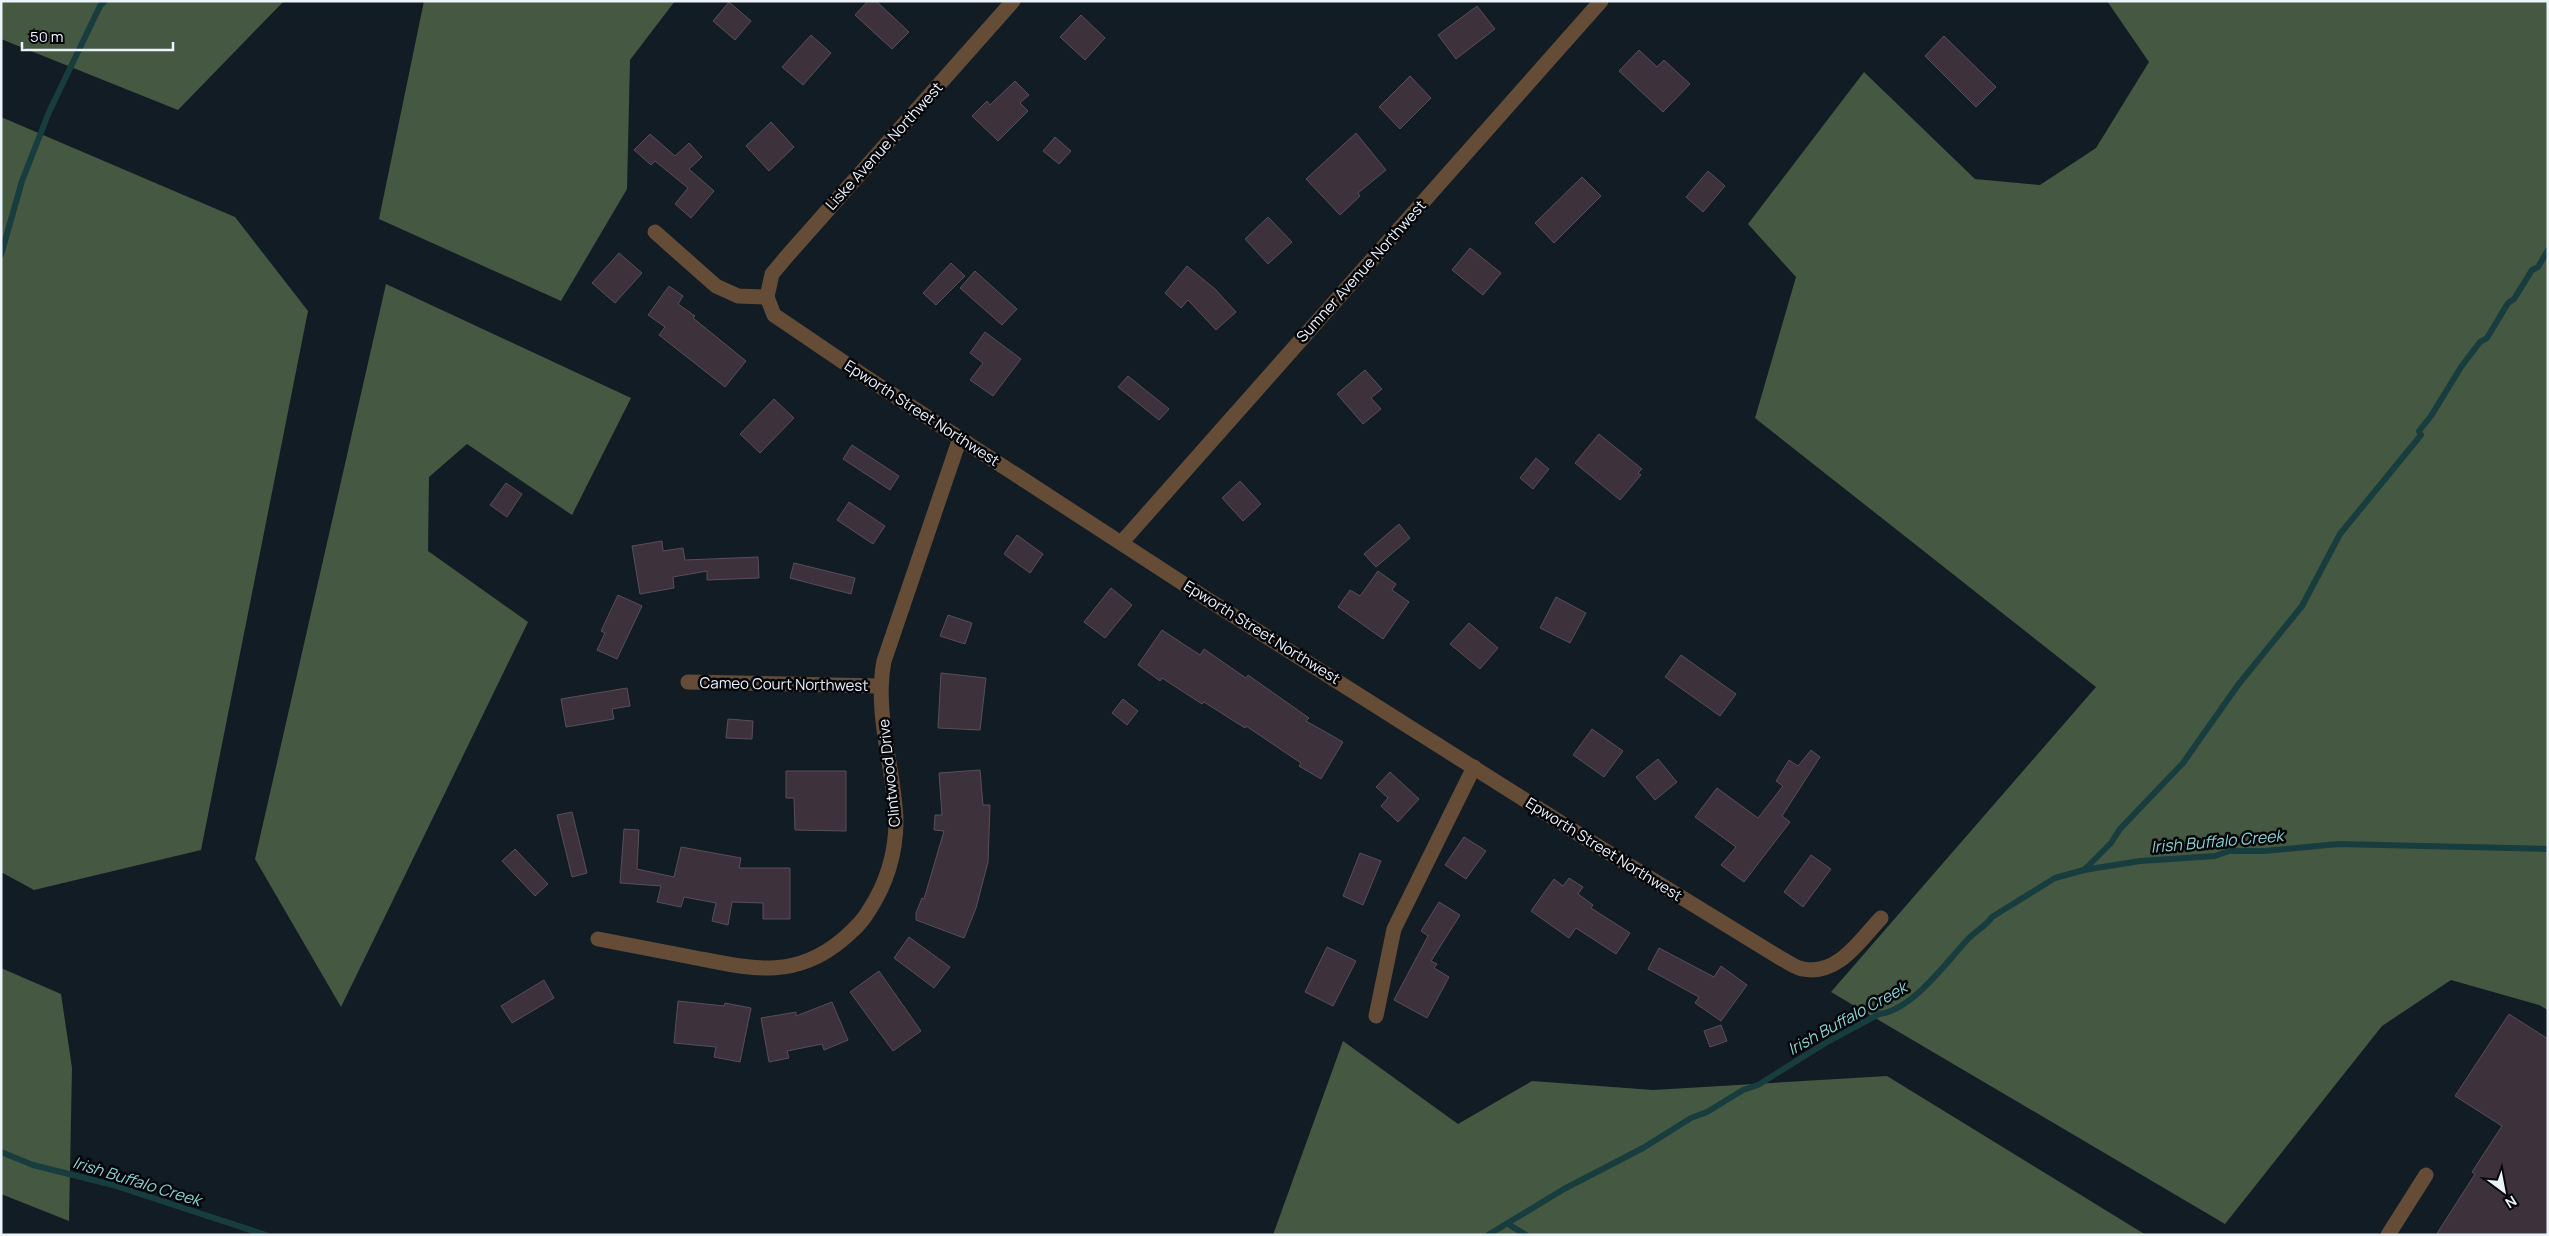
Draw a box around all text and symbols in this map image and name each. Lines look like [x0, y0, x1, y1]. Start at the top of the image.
scale bar [22, 20, 174, 52]
text: 50 m [30, 26, 64, 47]
street label: Liske Avenue Northwest [821, 77, 947, 215]
street label: Sumner Avenue Northwest [1291, 195, 1431, 347]
street label: Epworth Street Northwest [840, 355, 1004, 471]
street label: Epworth Street Northwest [1180, 575, 1344, 689]
street label: Cameo Court Northwest [700, 672, 868, 696]
street label: Clintwood Drive [873, 718, 905, 828]
street label: Epworth Street Northwest [1522, 792, 1686, 906]
water label: Irish Buffalo Creek [2150, 824, 2286, 858]
water label: Irish Buffalo Creek [1784, 975, 1912, 1060]
water label: Irish Buffalo Creek [70, 1151, 206, 1212]
north arrow [2479, 1166, 2529, 1216]
text: N [2502, 1192, 2520, 1213]

